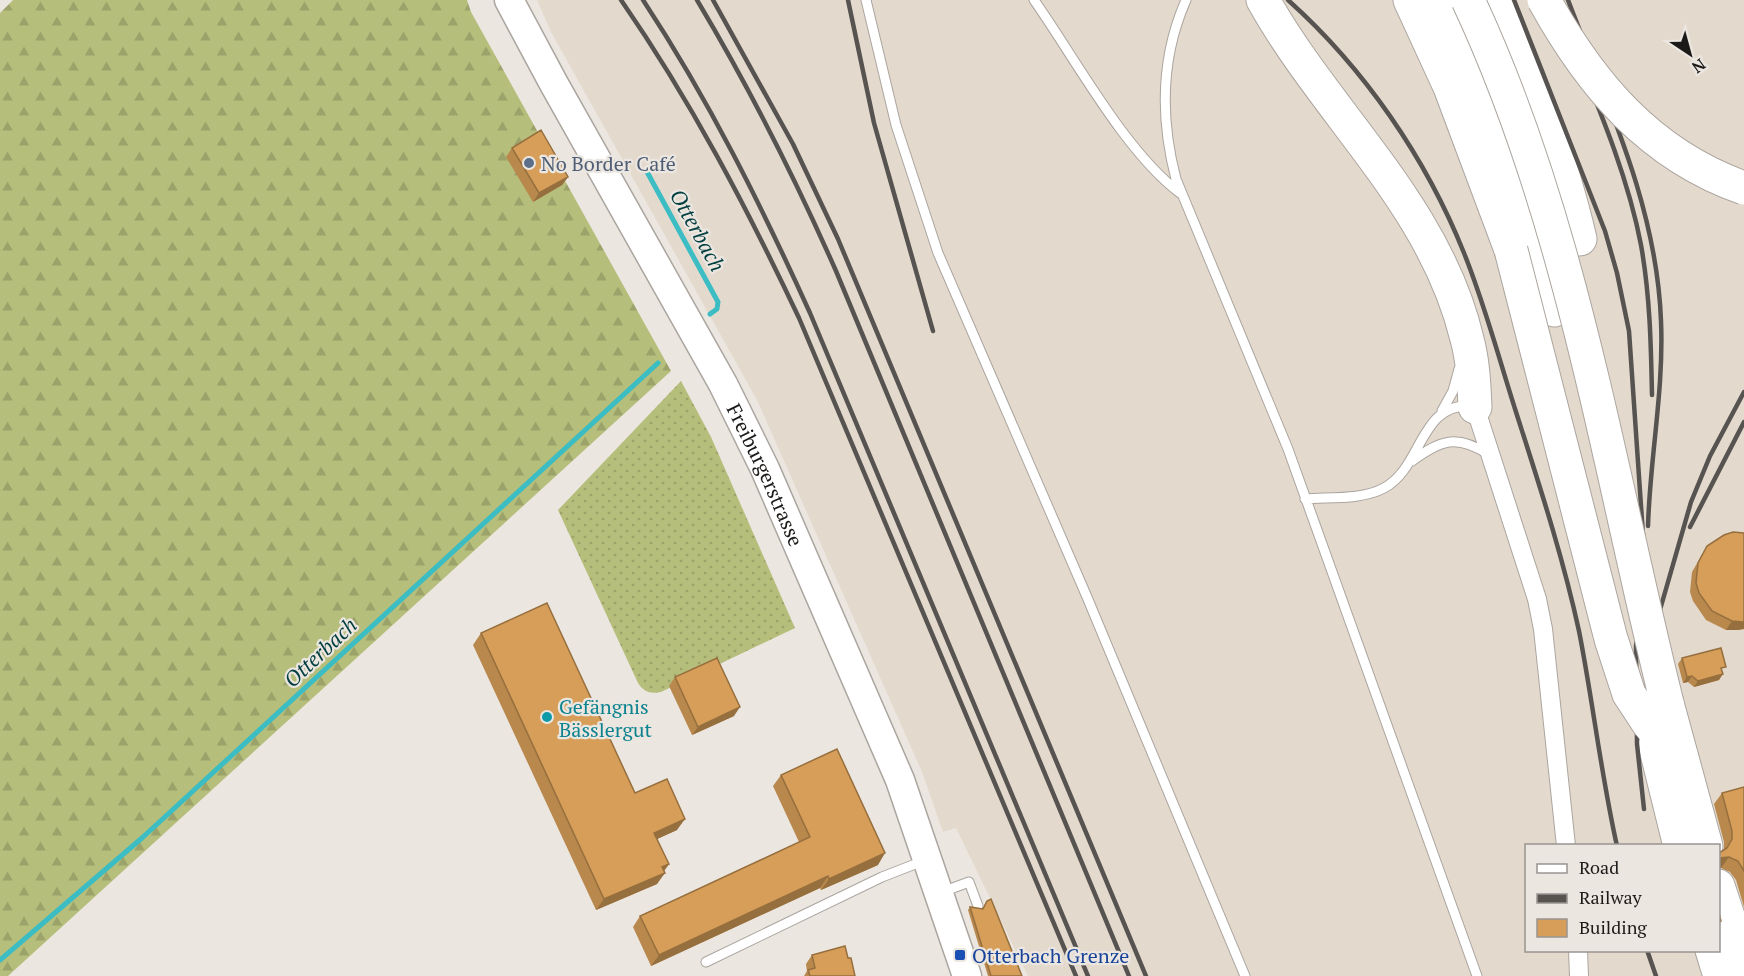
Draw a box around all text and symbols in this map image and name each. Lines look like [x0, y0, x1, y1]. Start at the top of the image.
north arrow [1660, 24, 1720, 84]
text: N [1687, 54, 1710, 79]
place label: No Border Café [541, 150, 676, 177]
marker: No Border Café [522, 156, 536, 170]
water label: Otterbach [664, 184, 732, 276]
street label: Freiburgerstrasse [721, 399, 810, 550]
water label: Otterbach [277, 611, 363, 693]
place label: Gefängnis Bässlergut [559, 693, 652, 743]
marker: Gefängnis Bässlergut [540, 710, 554, 724]
legend [1525, 844, 1720, 952]
text: Road [1579, 855, 1619, 879]
text: Railway [1579, 885, 1643, 909]
text: Building [1579, 915, 1647, 939]
place label: Otterbach Grenze [972, 942, 1129, 969]
marker: Otterbach Grenze [953, 948, 967, 962]

